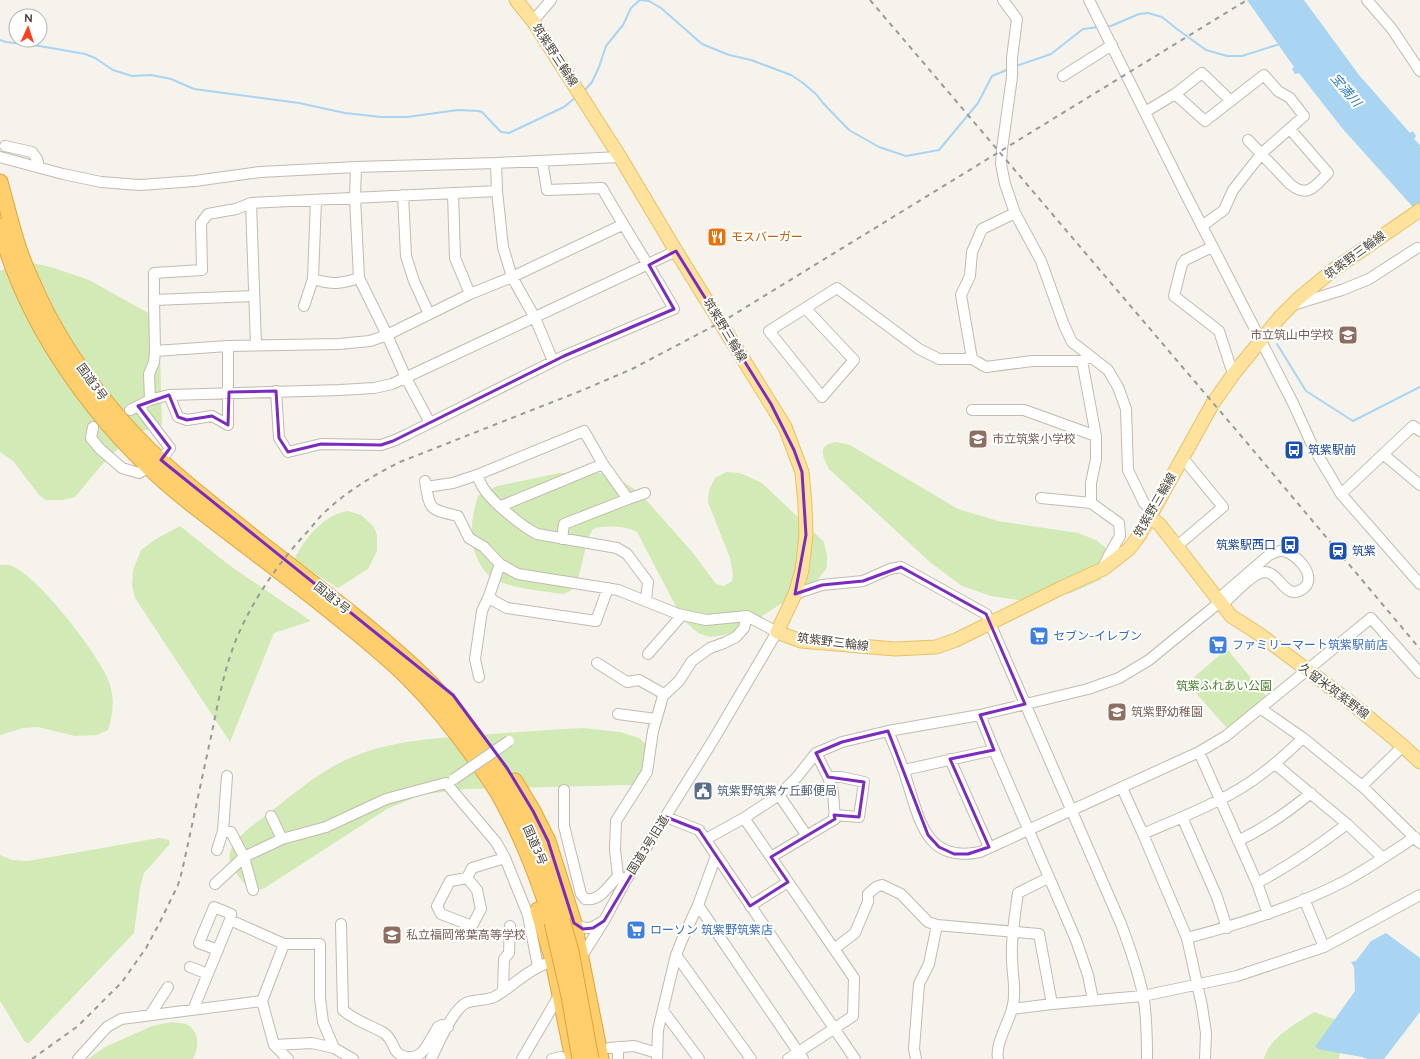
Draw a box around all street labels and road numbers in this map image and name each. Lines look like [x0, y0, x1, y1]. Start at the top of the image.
street label: 筑紫野三輪線 [530, 21, 580, 89]
street label: 筑紫野三輪線 [1322, 228, 1388, 282]
street label: 筑紫野三輪線 [700, 296, 750, 364]
street label: 国道3号 [74, 361, 110, 403]
street label: 筑紫野三輪線 [1131, 470, 1179, 540]
street label: 国道3号 [311, 579, 353, 617]
street label: 筑紫野三輪線 [796, 631, 870, 653]
street label: 久留米筑紫野線 [1296, 660, 1372, 722]
street label: 国道3号旧道 [624, 813, 672, 877]
street label: 国道3号 [520, 823, 550, 867]

